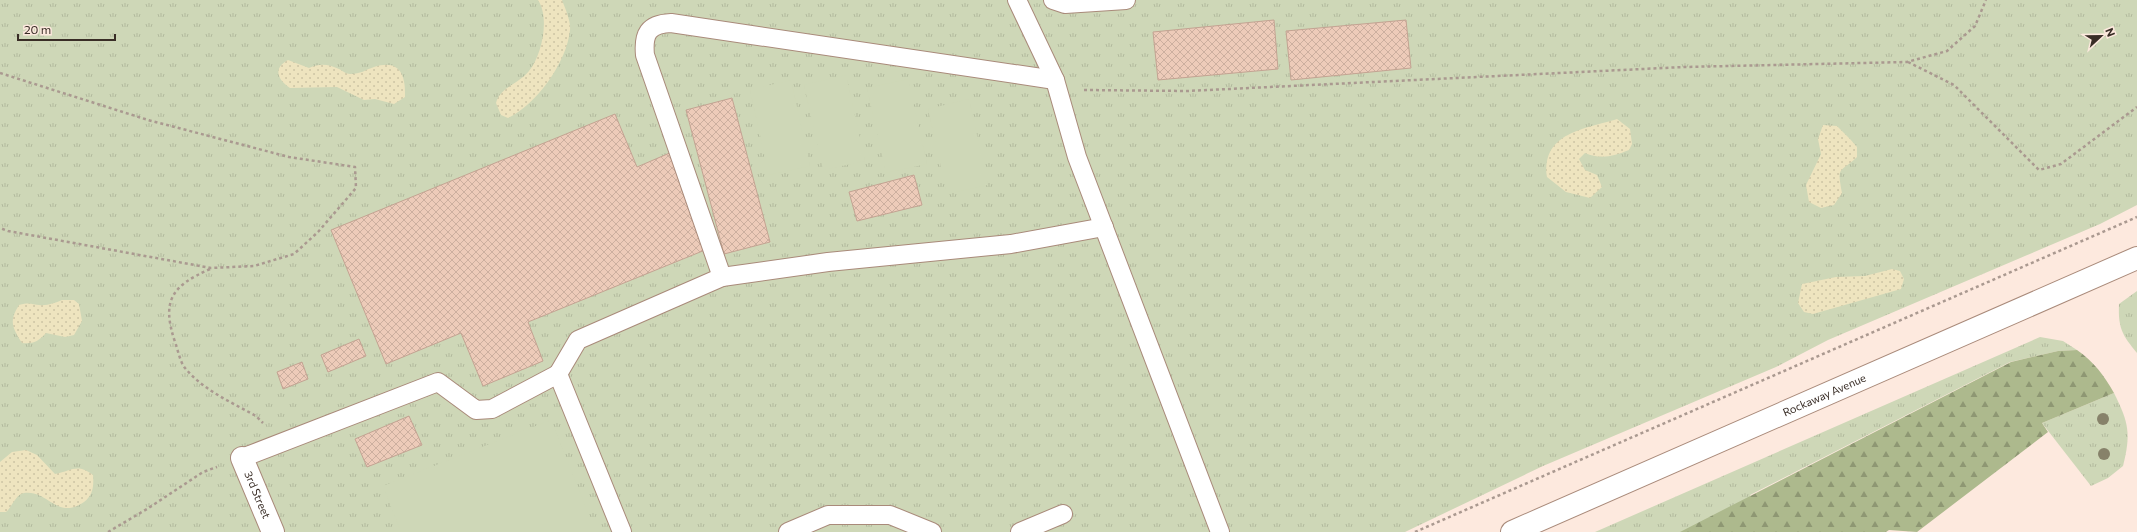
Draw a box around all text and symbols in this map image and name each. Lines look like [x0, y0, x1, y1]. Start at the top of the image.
scale bar [18, 16, 115, 42]
north arrow [2081, 16, 2121, 56]
text: 20 m [24, 22, 51, 36]
text: N [2103, 26, 2118, 38]
street label: Rockaway Avenue [1780, 371, 1868, 419]
street label: 3rd Street [242, 469, 274, 521]

